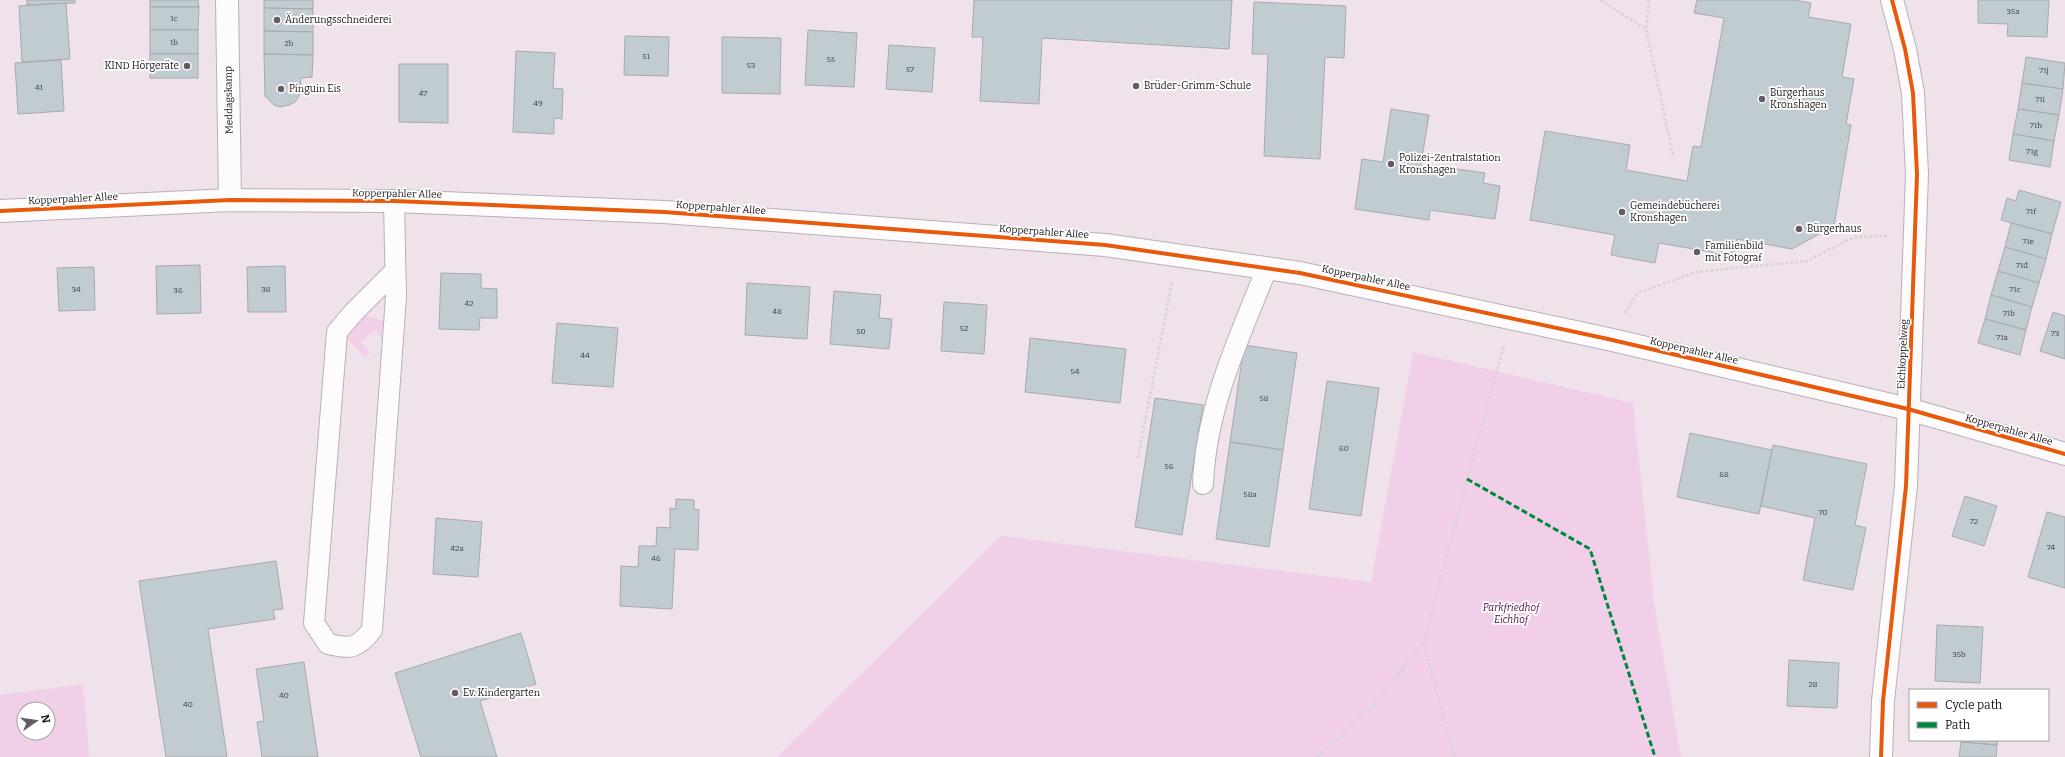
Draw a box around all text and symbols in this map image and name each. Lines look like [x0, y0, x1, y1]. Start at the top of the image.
house number: 35a [2006, 7, 2020, 16]
place label: Änderungsschneiderei [285, 13, 392, 26]
house number: 1c [170, 14, 178, 23]
marker: Änderungsschneiderei [272, 15, 282, 25]
house number: 1b [170, 38, 178, 47]
house number: 2b [285, 39, 294, 48]
house number: 51 [642, 52, 650, 61]
house number: 55 [827, 55, 835, 64]
place label: KIND Hörgeräte [104, 60, 179, 72]
marker: KIND Hörgeräte [182, 61, 192, 71]
house number: 53 [747, 61, 756, 70]
house number: 57 [906, 65, 914, 74]
street label: Meddagskamp [222, 66, 236, 134]
house number: 71j [2039, 66, 2049, 75]
place label: Brüder-Grimm-Schule [1144, 80, 1251, 92]
marker: Brüder-Grimm-Schule [1131, 81, 1141, 91]
house number: 41 [35, 83, 44, 92]
place label: Pinguin Eis [289, 83, 341, 95]
marker: Pinguin Eis [276, 84, 286, 94]
place label: Bürgerhaus Kronshagen [1770, 87, 1828, 111]
house number: 47 [419, 89, 427, 98]
marker: Bürgerhaus Kronshagen [1757, 94, 1767, 104]
house number: 71i [2035, 95, 2045, 104]
house number: 49 [533, 99, 543, 108]
house number: 71h [2030, 121, 2042, 130]
house number: 71g [2026, 147, 2038, 156]
place label: Polizei-Zentralstation Kronshagen [1399, 152, 1501, 176]
marker: Polizei-Zentralstation Kronshagen [1386, 159, 1396, 169]
street label: Kopperpahler Allee [352, 187, 442, 201]
street label: Kopperpahler Allee [28, 191, 118, 207]
street label: Kopperpahler Allee [676, 199, 766, 217]
place label: Gemeindebücherei Kronshagen [1630, 200, 1720, 224]
marker: Gemeindebücherei Kronshagen [1617, 207, 1627, 217]
house number: 71f [2026, 207, 2037, 216]
street label: Kopperpahler Allee [999, 223, 1089, 241]
place label: Bürgerhaus [1807, 223, 1862, 235]
marker: Bürgerhaus [1794, 224, 1804, 234]
house number: 71e [2022, 237, 2034, 246]
place label: Familienbild mit Fotograf [1705, 240, 1764, 264]
marker: Familienbild mit Fotograf [1692, 247, 1702, 257]
house number: 71d [2016, 261, 2028, 270]
street label: Kopperpahler Allee [1321, 263, 1411, 293]
house number: 34 [71, 285, 81, 294]
house number: 38 [261, 285, 271, 294]
house number: 71c [2009, 285, 2021, 294]
house number: 36 [173, 286, 183, 295]
house number: 42 [464, 299, 474, 308]
house number: 48 [772, 307, 782, 316]
house number: 71b [2003, 309, 2015, 318]
street label: Eichkoppelweg [1895, 318, 1911, 389]
house number: 52 [960, 324, 968, 333]
house number: 50 [856, 327, 866, 336]
house number: 73 [2051, 329, 2060, 338]
house number: 71a [1996, 333, 2008, 342]
street label: Kopperpahler Allee [1649, 335, 1739, 367]
house number: 44 [580, 351, 590, 360]
house number: 54 [1071, 367, 1080, 376]
house number: 58 [1259, 394, 1269, 403]
street label: Kopperpahler Allee [1964, 412, 2054, 448]
house number: 60 [1339, 444, 1349, 453]
house number: 56 [1165, 462, 1174, 471]
house number: 68 [1719, 470, 1729, 479]
house number: 58a [1243, 490, 1257, 499]
house number: 70 [1819, 508, 1828, 517]
house number: 72 [1970, 517, 1978, 526]
house number: 74 [2047, 543, 2056, 552]
house number: 42a [450, 544, 464, 553]
house number: 46 [651, 554, 661, 563]
park label: Parkfriedhof Eichhof [1483, 602, 1541, 626]
house number: 35b [1952, 650, 1966, 659]
house number: 28 [1808, 680, 1818, 689]
place label: Ev. Kindergarten [463, 687, 541, 699]
marker: Ev. Kindergarten [450, 688, 460, 698]
legend [1909, 689, 2049, 741]
house number: 40 [279, 691, 289, 700]
text: Cycle path [1945, 698, 2003, 712]
house number: 40 [183, 700, 193, 709]
north arrow [16, 701, 56, 741]
text: N [38, 713, 53, 725]
text: Path [1945, 718, 1971, 732]

